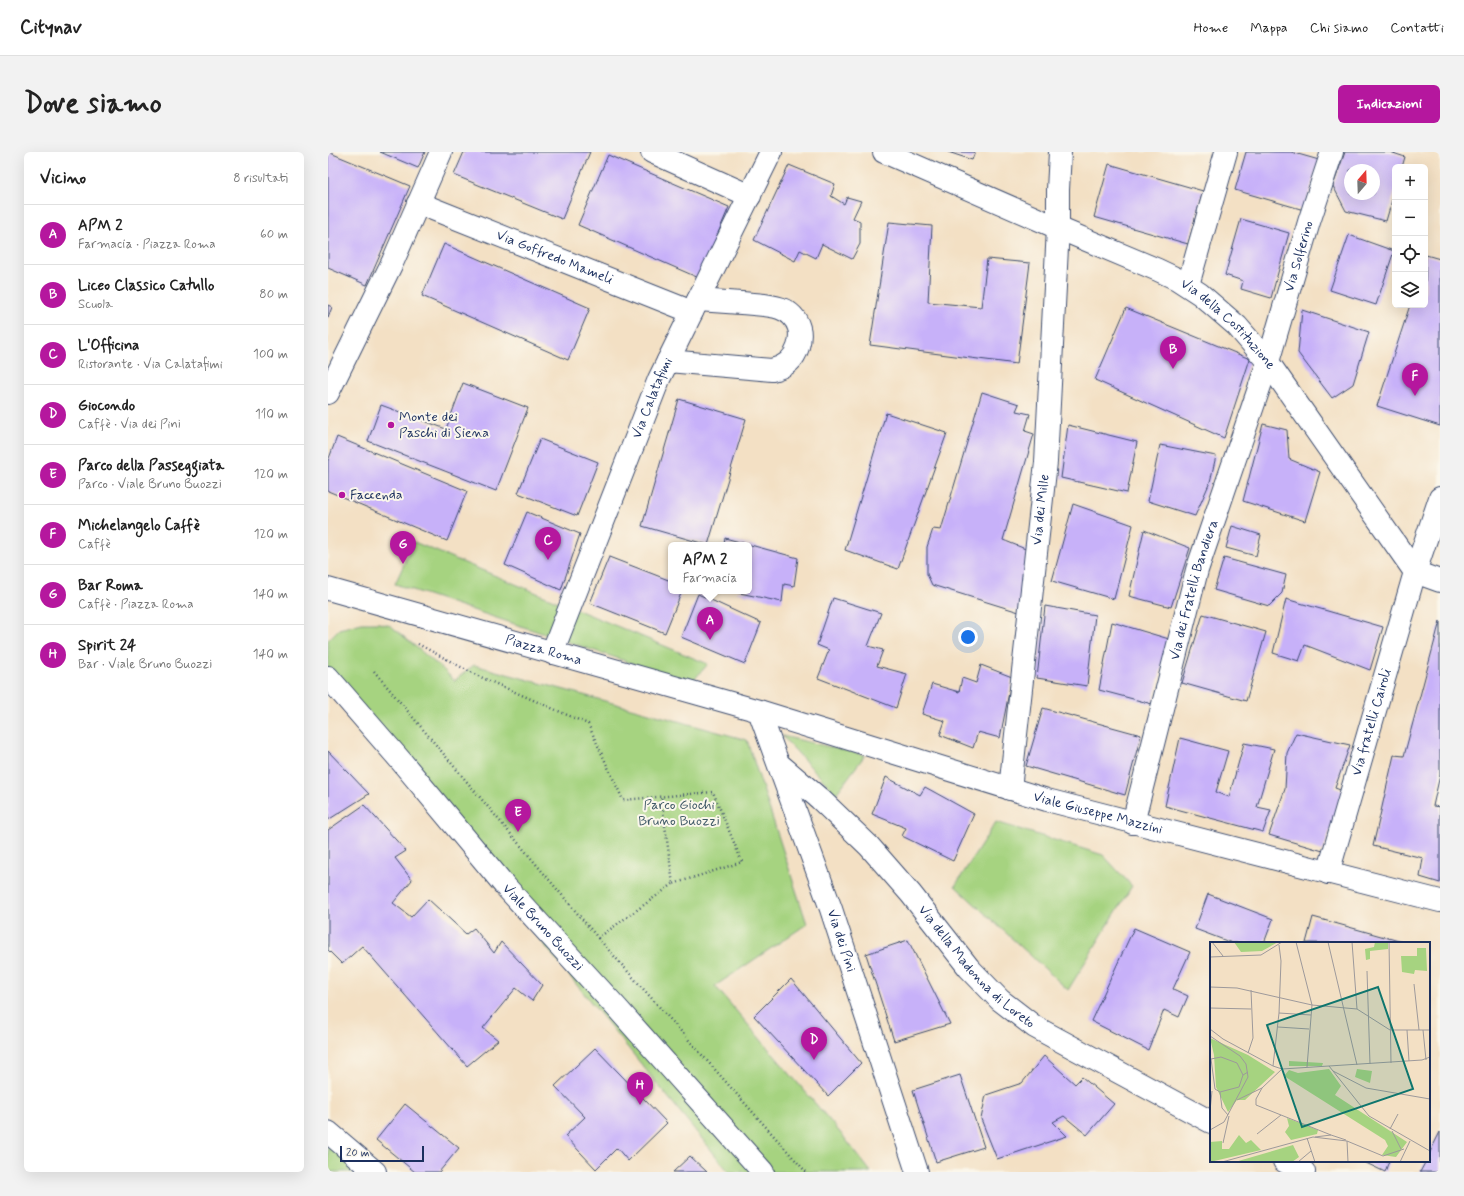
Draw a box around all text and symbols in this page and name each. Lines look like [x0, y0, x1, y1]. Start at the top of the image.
text: Citynav [20, 15, 82, 40]
text: Home [1193, 19, 1228, 37]
text: Mappa [1250, 19, 1288, 37]
text: Chi siamo [1310, 19, 1368, 37]
text: Contatti [1390, 19, 1444, 37]
button: Indicazioni [1338, 85, 1440, 123]
text: Dove siamo [24, 86, 162, 123]
north arrow [1344, 164, 1380, 200]
map controls [1392, 164, 1428, 308]
button: + [1392, 164, 1428, 200]
text: Vicino [40, 167, 86, 189]
text: 8 risultati [233, 170, 288, 187]
button: − [1392, 200, 1428, 236]
text: APM 2 [78, 216, 123, 236]
street label: Via Solferino [1280, 219, 1318, 294]
text: A [49, 226, 57, 243]
text: 60 m [260, 226, 288, 243]
street label: Via Goffredo Mameli [494, 226, 616, 289]
text: Farmacia · Piazza Roma [78, 236, 216, 253]
button: locate [1392, 236, 1428, 272]
button: layers [1392, 272, 1428, 308]
street label: Via della Costituzione [1177, 275, 1280, 374]
text: Liceo Classico Catullo [78, 276, 214, 296]
text: B [49, 286, 57, 303]
text: 80 m [259, 286, 288, 303]
text: Scuola [78, 296, 113, 313]
text: L'Officina [78, 336, 139, 356]
pin: B [1160, 336, 1186, 369]
text: C [48, 346, 58, 363]
text: 100 m [253, 346, 288, 363]
street label: Via Calatafimi [628, 355, 677, 441]
text: Ristorante · Via Calatafimi [78, 356, 223, 373]
pin: F [1402, 363, 1428, 396]
text: Giocondo [78, 396, 135, 416]
text: D [49, 406, 57, 423]
text: 110 m [255, 406, 288, 423]
place label: Monte dei Paschi di Siena [399, 408, 489, 442]
text: Caffè · Via dei Pini [78, 416, 181, 433]
marker: Monte dei Paschi di Siena [386, 420, 396, 430]
text: Parco della Passeggiata [78, 456, 224, 476]
text: E [49, 466, 57, 483]
text: 120 m [254, 466, 288, 483]
street label: Via dei Mille [1028, 473, 1054, 546]
text: Parco · Viale Bruno Buozzi [78, 476, 222, 493]
place label: Faccenda [350, 486, 403, 504]
marker: Faccenda [337, 490, 347, 500]
text: Michelangelo Caffè [78, 516, 200, 536]
street label: Via dei Fratelli Bandiera [1166, 517, 1223, 662]
text: F [50, 526, 56, 543]
text: 120 m [254, 526, 288, 543]
pin: C [535, 527, 561, 560]
pin: G [390, 531, 416, 564]
text: Caffè [78, 536, 110, 553]
popup [668, 542, 752, 594]
text: APM 2 [683, 550, 727, 570]
text: Farmacia [683, 570, 737, 587]
text: Bar Roma [78, 576, 143, 596]
text: G [49, 586, 57, 603]
text: 140 m [253, 586, 288, 603]
text: Caffè · Piazza Roma [78, 596, 194, 613]
pin: A [697, 607, 723, 640]
your location [958, 627, 978, 647]
street label: Piazza Roma [503, 631, 584, 669]
text: Spirit 24 [78, 636, 136, 656]
text: H [49, 646, 57, 663]
text: 140 m [253, 646, 288, 663]
text: Bar · Viale Bruno Buozzi [78, 656, 212, 673]
street label: Via fratelli Cairoli [1348, 666, 1396, 778]
street label: Viale Giuseppe Mazzini [1031, 787, 1165, 838]
park label: Parco Giochi Bruno Buozzi [638, 796, 720, 830]
pin: E [505, 799, 531, 832]
street label: Viale Bruno Buozzi [498, 880, 588, 975]
street label: Via della Madonna di Loreto [914, 902, 1039, 1033]
street label: Via dei Pini [823, 907, 860, 974]
inset map [1210, 942, 1430, 1162]
pin: D [801, 1027, 827, 1060]
pin: H [627, 1072, 653, 1105]
scale bar [340, 1144, 424, 1163]
text: 20 m [346, 1146, 369, 1160]

